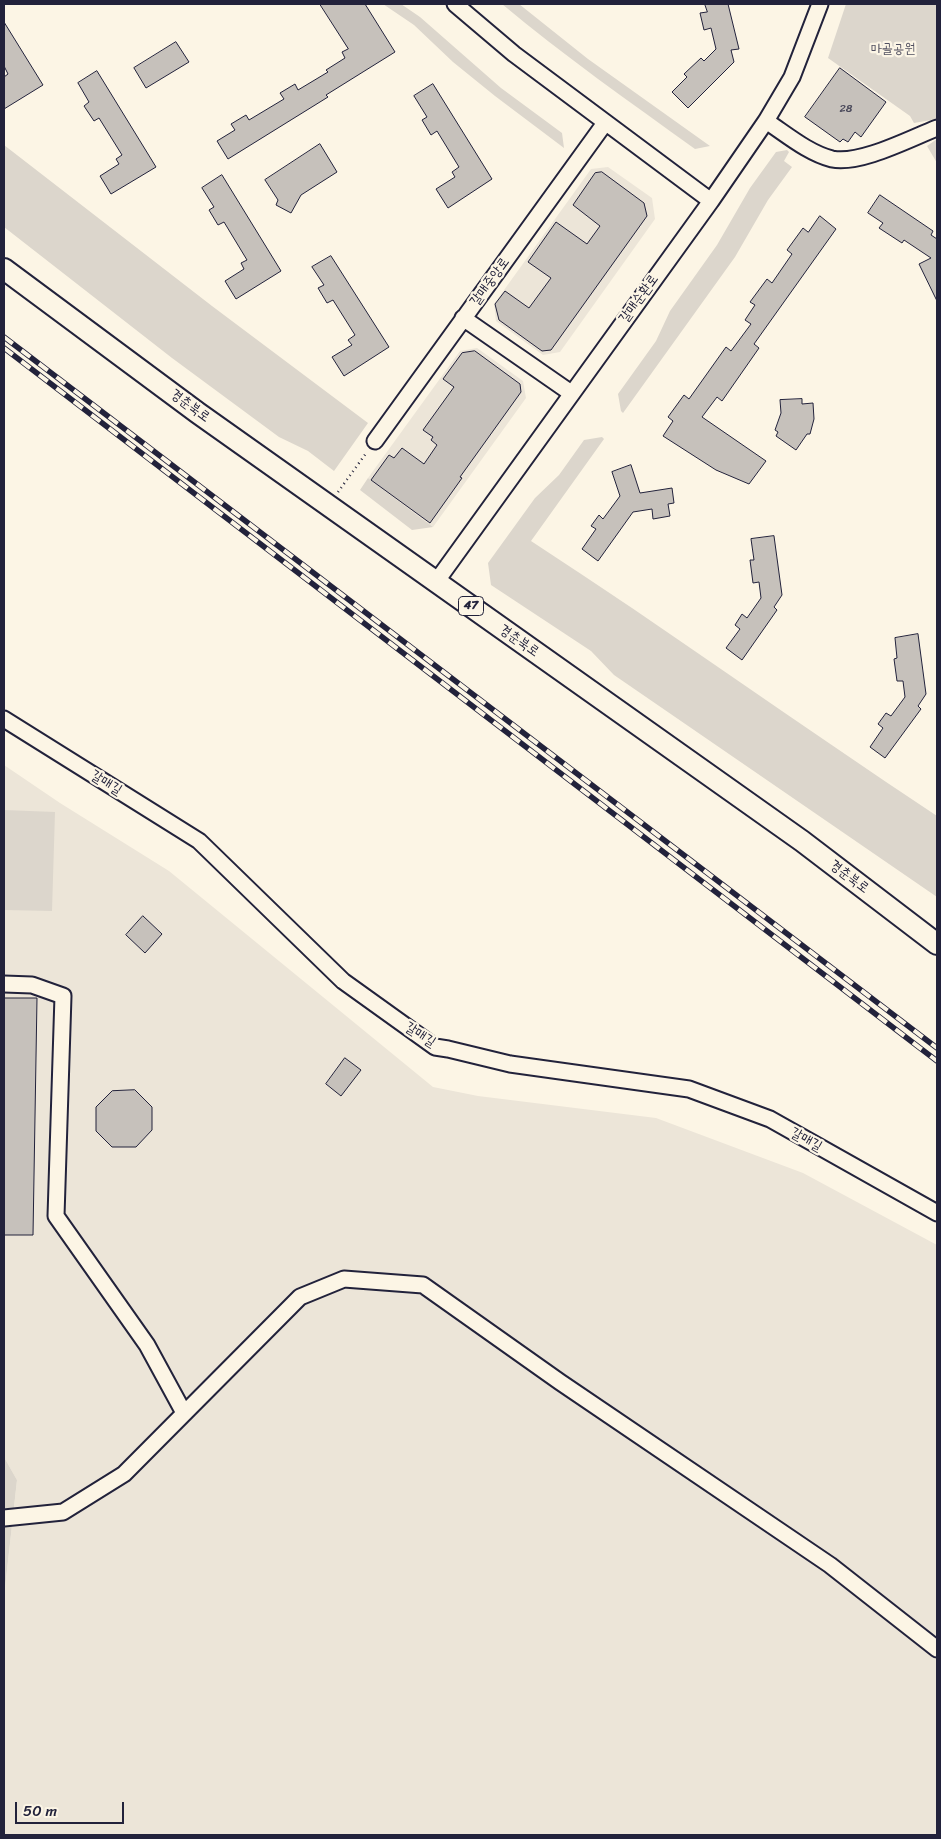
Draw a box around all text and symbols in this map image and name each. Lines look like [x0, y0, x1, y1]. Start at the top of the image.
park label: 마골공원 [870, 41, 916, 57]
house number: 28 [840, 102, 852, 116]
street label: 갈매중앙로 [467, 254, 513, 310]
street label: 갈매순환로 [616, 271, 662, 327]
street label: 경춘북로 [167, 386, 213, 426]
road number: 47 [458, 596, 484, 616]
street label: 경춘북로 [496, 621, 542, 661]
street label: 갈매길 [87, 767, 125, 799]
street label: 경춘북로 [826, 857, 872, 897]
street label: 갈매길 [401, 1019, 439, 1051]
street label: 갈매길 [787, 1124, 825, 1156]
scale bar [18, 1792, 126, 1824]
text: 50 m [23, 1798, 57, 1824]

